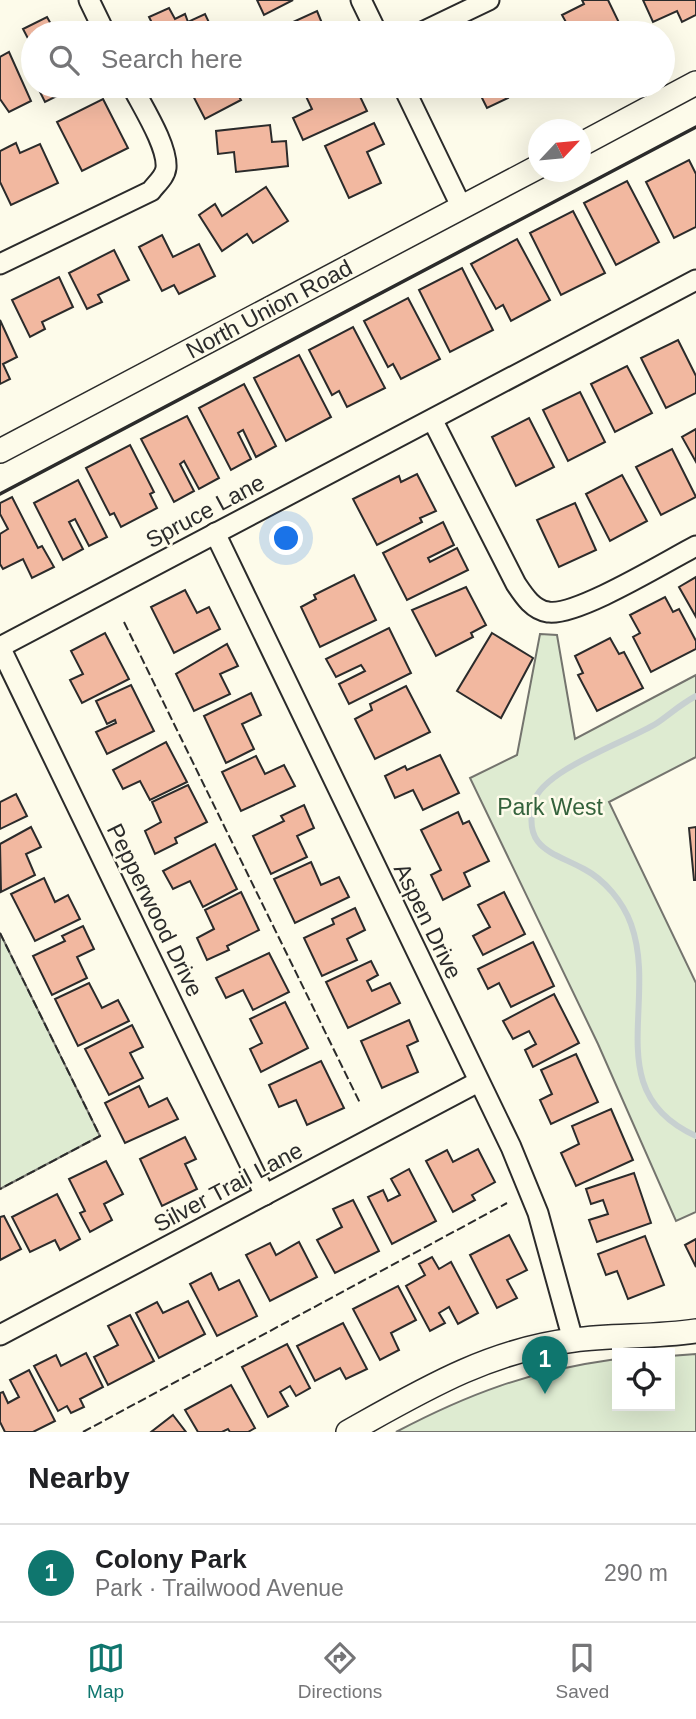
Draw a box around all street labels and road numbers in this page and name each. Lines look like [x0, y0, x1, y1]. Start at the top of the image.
street label: North Union Road [182, 254, 356, 364]
street label: Spruce Lane [141, 469, 269, 553]
street label: Pepperwood Drive [102, 819, 208, 1001]
street label: Aspen Drive [389, 859, 467, 983]
street label: Silver Trail Lane [149, 1137, 307, 1237]

